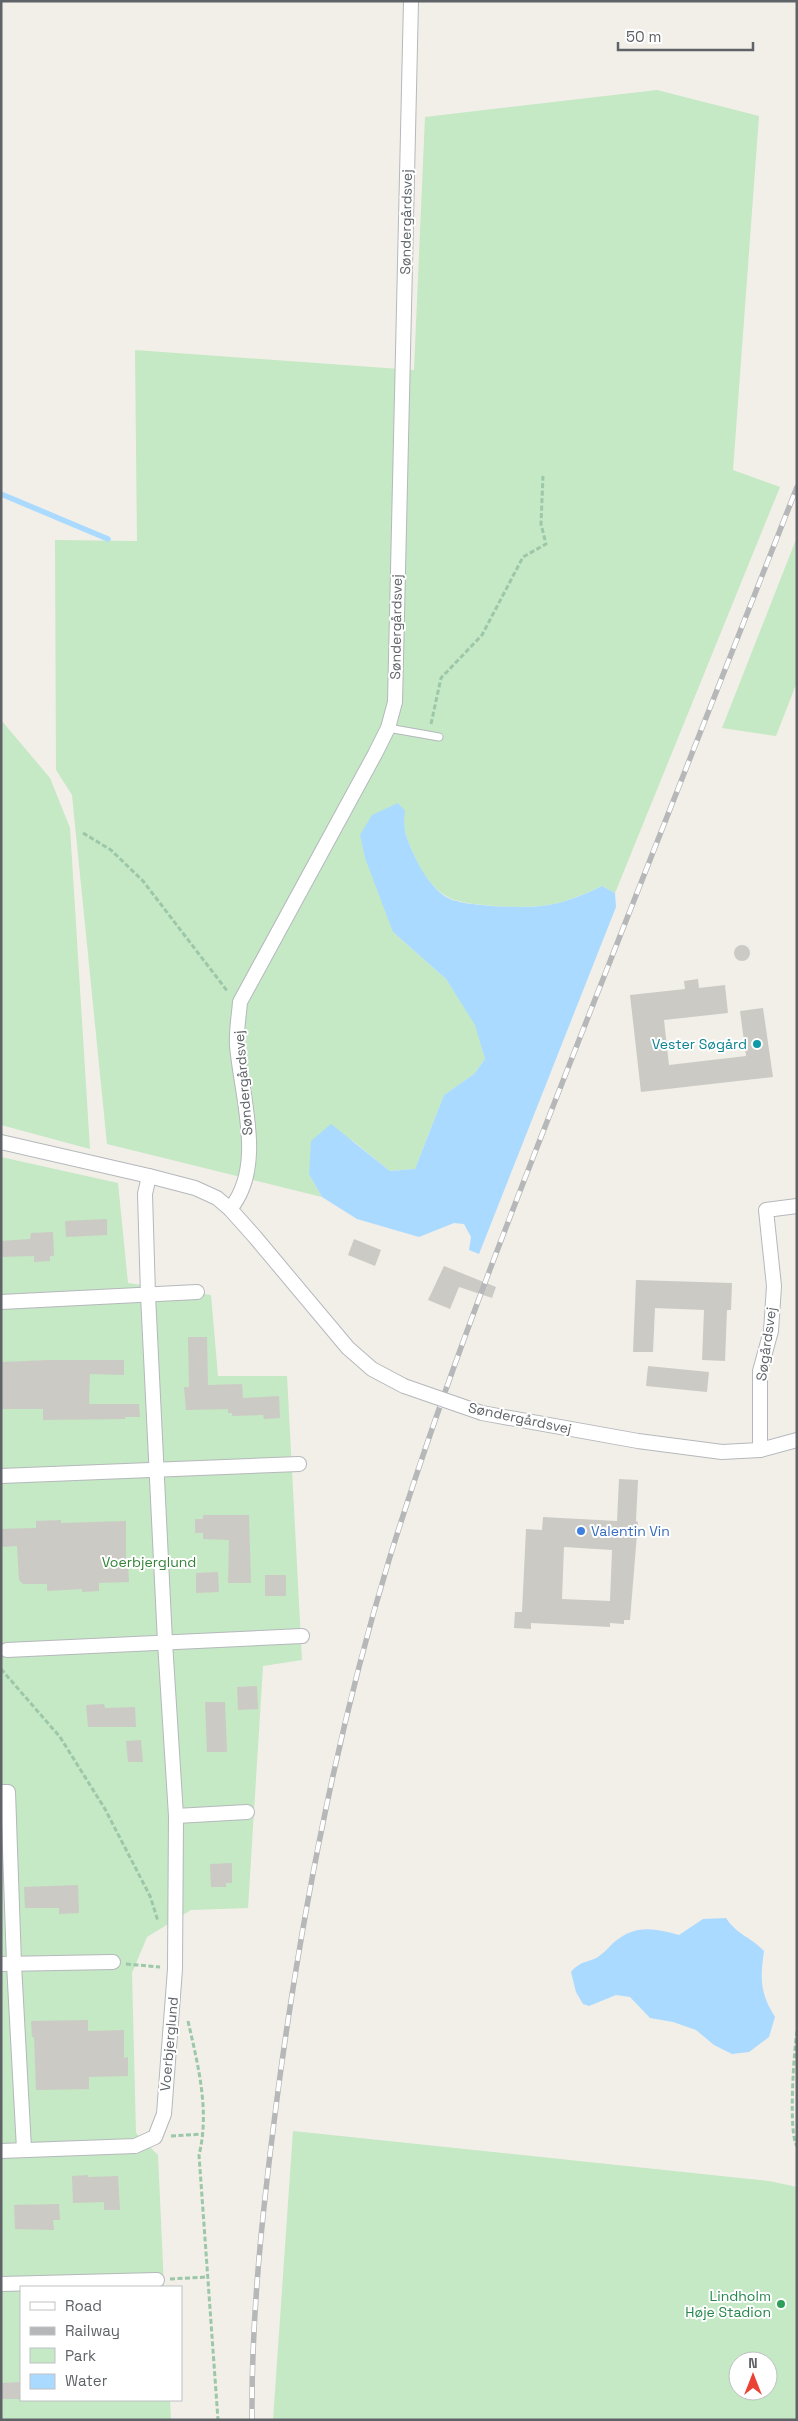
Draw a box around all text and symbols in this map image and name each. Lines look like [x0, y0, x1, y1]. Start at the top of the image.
scale bar [618, 20, 753, 52]
text: 50 m [626, 27, 661, 46]
street label: Søndergårdsvej [396, 169, 416, 275]
street label: Søndergårdsvej [386, 574, 406, 680]
street label: Søndergårdsvej [229, 1030, 257, 1136]
place label: Vester Søgård [652, 1035, 747, 1053]
marker: Vester Søgård [751, 1038, 763, 1050]
street label: Søgårdsvej [752, 1306, 780, 1382]
street label: Søndergårdsvej [467, 1398, 573, 1438]
place label: Valentin Vin [591, 1522, 670, 1540]
marker: Valentin Vin [575, 1525, 587, 1537]
park label: Voerbjerglund [102, 1553, 196, 1571]
street label: Voerbjerglund [156, 1996, 182, 2092]
legend [20, 2286, 182, 2401]
place label: Lindholm Høje Stadion [685, 2287, 771, 2321]
text: Road [65, 2296, 102, 2315]
marker: Lindholm Høje Stadion [775, 2298, 787, 2310]
text: Railway [65, 2321, 120, 2340]
text: Park [65, 2346, 96, 2365]
north arrow [728, 2351, 778, 2401]
text: N [748, 2354, 758, 2372]
text: Water [65, 2371, 108, 2390]

